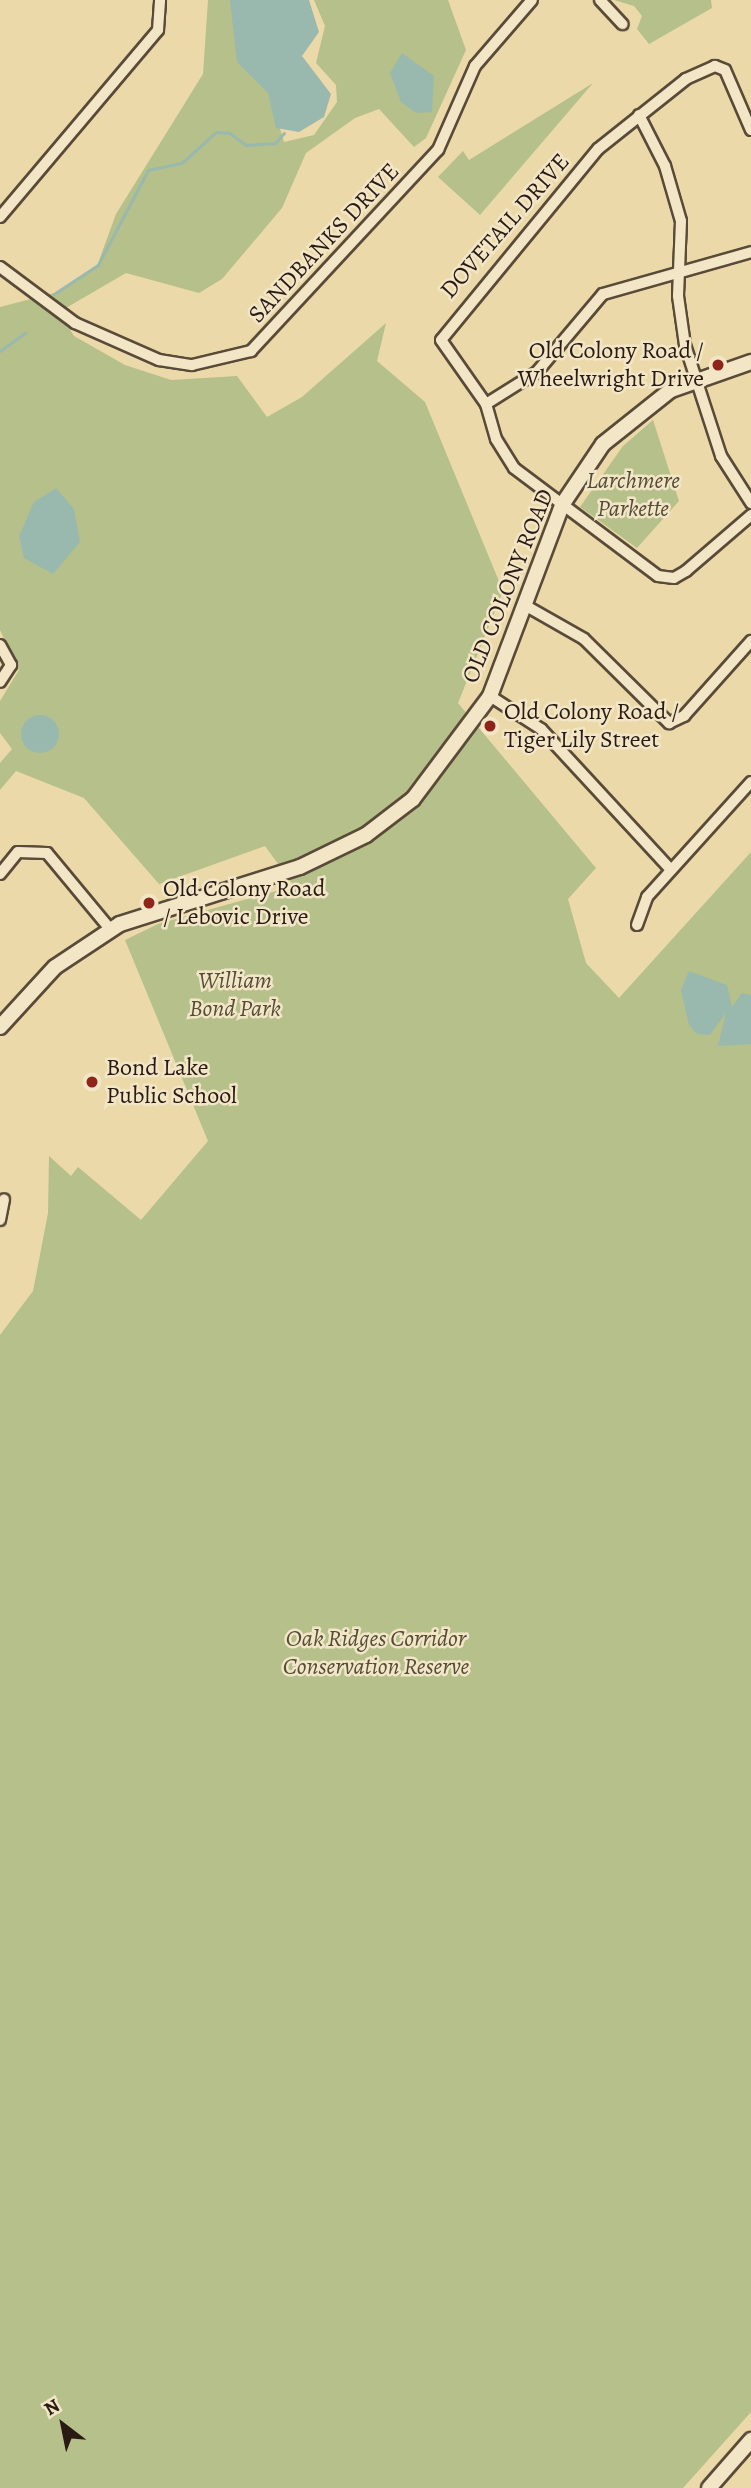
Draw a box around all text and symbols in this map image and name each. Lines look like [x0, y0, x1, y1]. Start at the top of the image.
street label: DOVETAIL DRIVE [434, 148, 576, 304]
street label: SANDBANKS DRIVE [243, 157, 405, 329]
place label: Old Colony Road / Wheelwright Drive [517, 337, 704, 393]
marker: Old Colony Road / Wheelwright Drive [710, 357, 726, 373]
park label: Larchmere Parkette [586, 467, 680, 523]
street label: OLD COLONY ROAD [456, 485, 560, 687]
place label: Old Colony Road / Tiger Lily Street [504, 698, 679, 754]
marker: Old Colony Road / Tiger Lily Street [482, 718, 498, 734]
place label: Old Colony Road / Lebovic Drive [163, 875, 326, 931]
marker: Old Colony Road / Lebovic Drive [141, 895, 157, 911]
park label: William Bond Park [189, 967, 281, 1023]
place label: Bond Lake Public School [106, 1054, 237, 1110]
marker: Bond Lake Public School [84, 1074, 100, 1090]
park label: Oak Ridges Corridor Conservation Reserve [283, 1625, 469, 1681]
north arrow [28, 2390, 98, 2460]
text: N [39, 2392, 65, 2422]

